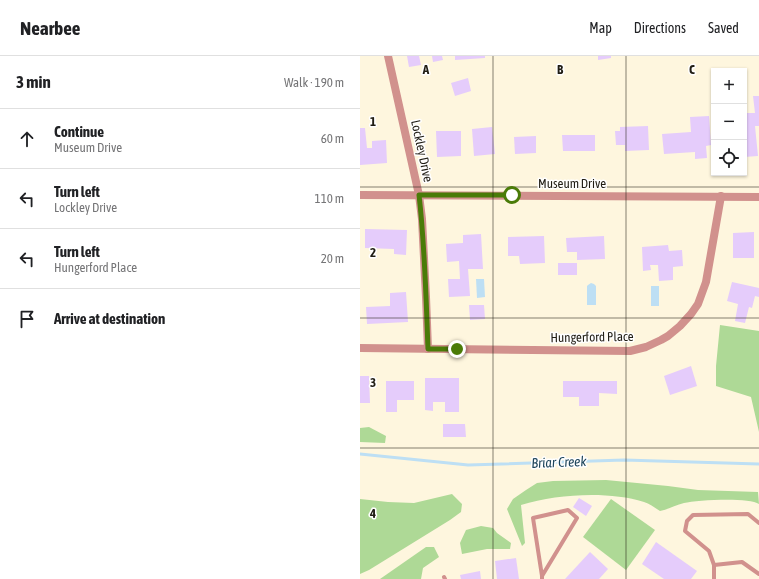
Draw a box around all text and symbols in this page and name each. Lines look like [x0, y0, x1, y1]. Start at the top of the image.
text: Nearbee [20, 17, 80, 39]
text: Map [589, 20, 612, 36]
text: Directions [634, 20, 686, 36]
text: Saved [708, 20, 739, 36]
text: A [422, 62, 430, 77]
text: B [557, 62, 564, 77]
text: C [689, 62, 695, 77]
map controls [711, 68, 747, 176]
button: + [711, 68, 747, 104]
text: 3 min [16, 72, 51, 92]
text: Walk · 190 m [284, 75, 344, 90]
button: − [711, 104, 747, 140]
text: 1 [370, 114, 376, 129]
street label: Lockley Drive [408, 119, 436, 184]
text: Continue [54, 123, 104, 140]
icon: ahead [16, 128, 38, 150]
text: 60 m [321, 131, 344, 146]
text: Museum Drive [54, 140, 122, 155]
button: locate [711, 140, 747, 176]
street label: Museum Drive [538, 176, 606, 191]
text: Turn left [54, 183, 100, 200]
route start [503, 186, 521, 204]
icon: left [16, 188, 38, 210]
text: 110 m [315, 191, 344, 206]
text: Lockley Drive [54, 200, 117, 215]
text: Turn left [54, 243, 100, 260]
text: 2 [370, 245, 376, 260]
icon: left [16, 248, 38, 270]
text: 20 m [321, 251, 344, 266]
text: Hungerford Place [54, 260, 137, 275]
icon: arrive [16, 308, 38, 330]
text: Arrive at destination [54, 310, 165, 327]
street label: Hungerford Place [550, 329, 634, 345]
route end [448, 340, 466, 358]
text: 3 [370, 375, 376, 390]
water label: Briar Creek [531, 453, 588, 471]
text: 4 [369, 506, 376, 521]

